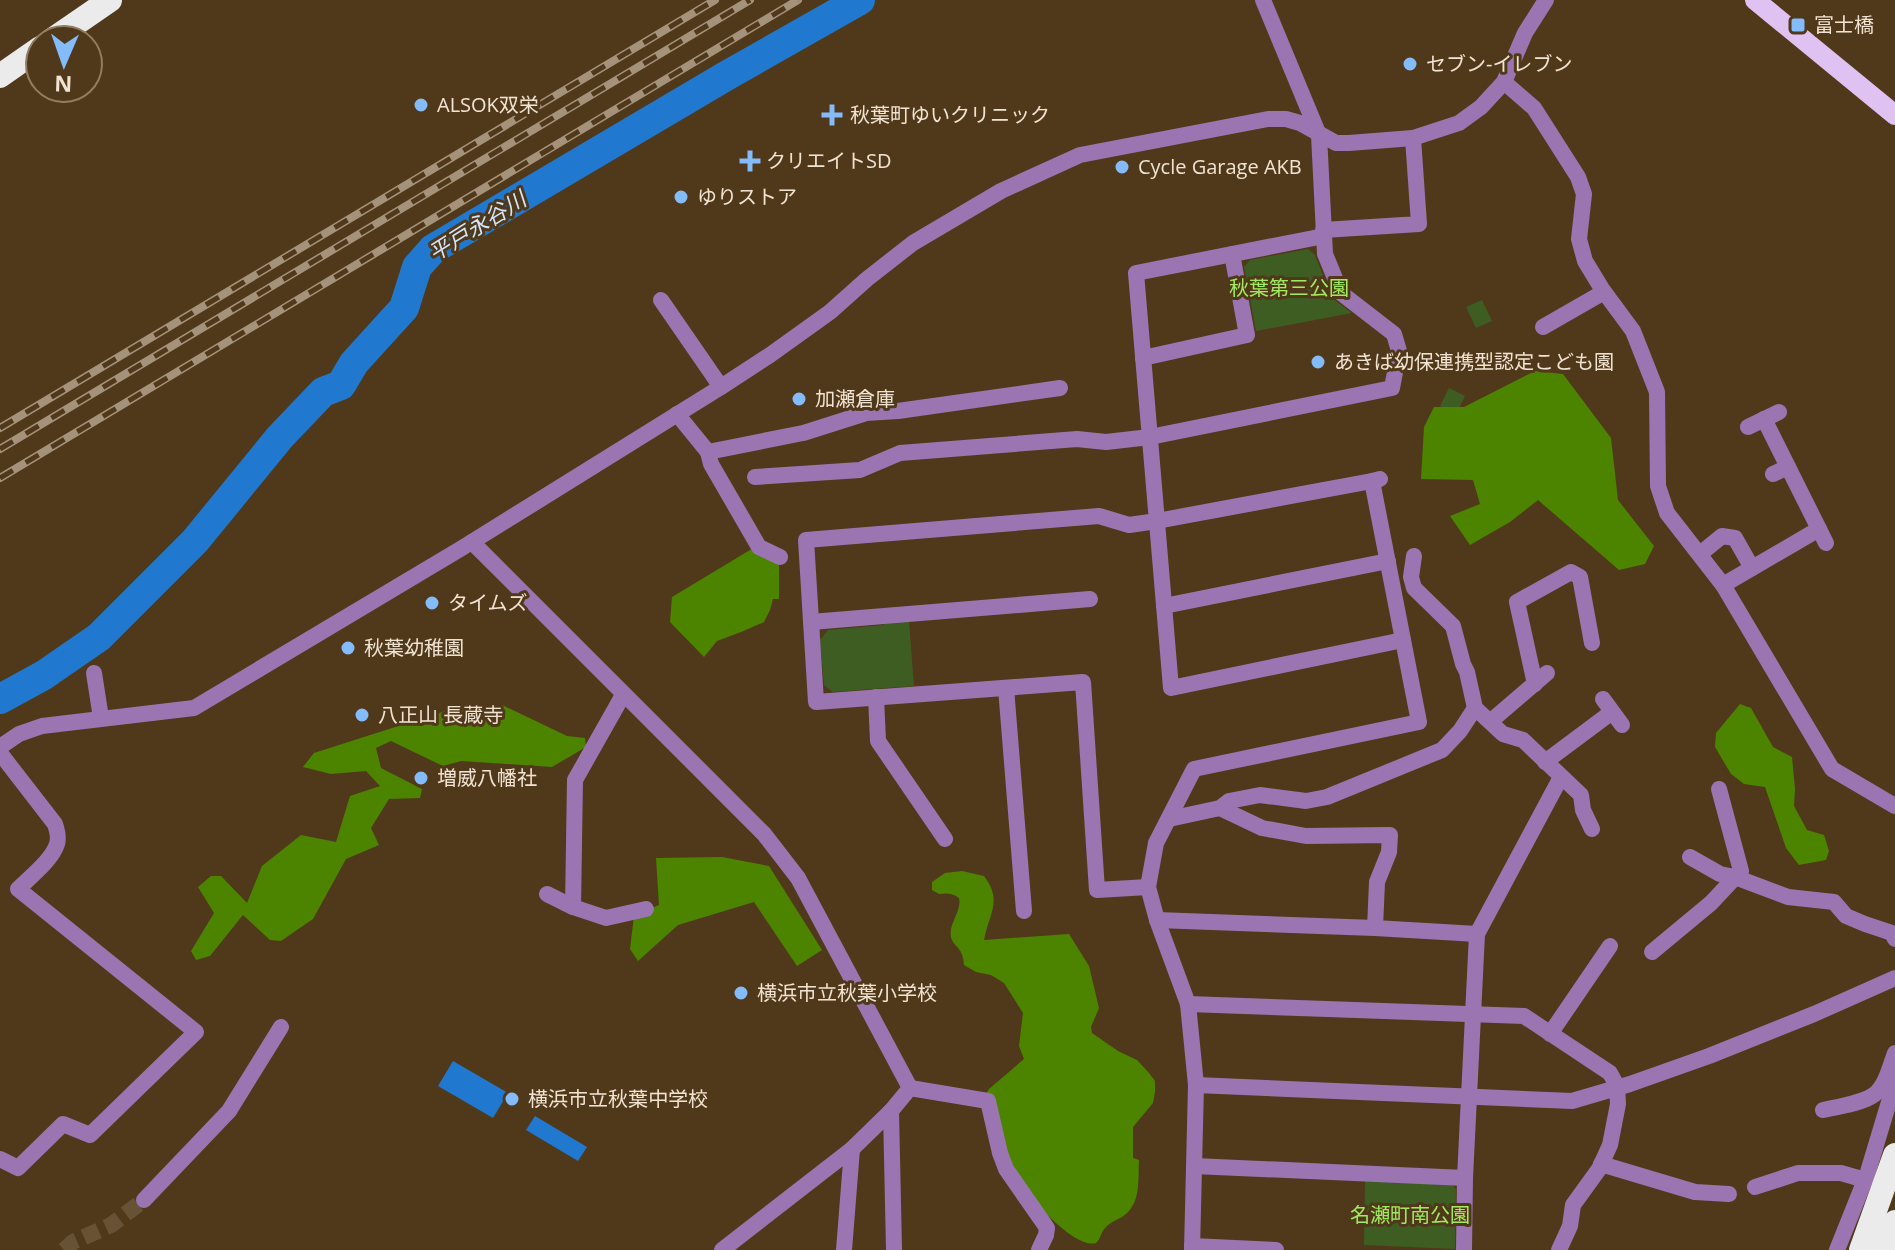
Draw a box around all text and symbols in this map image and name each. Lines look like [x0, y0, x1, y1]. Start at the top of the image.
place label: 富士橋 [1814, 11, 1874, 38]
marker: 富士橋 [1789, 16, 1807, 34]
north arrow [24, 24, 104, 104]
place label: セブン-イレブン [1426, 50, 1572, 77]
marker: セブン-イレブン [1401, 55, 1419, 73]
text: N [54, 70, 73, 100]
place label: ALSOK双栄 [437, 91, 539, 118]
marker: ALSOK双栄 [412, 96, 430, 114]
place label: 秋葉町ゆいクリニック [850, 101, 1050, 128]
marker: 秋葉町ゆいクリニック [821, 104, 843, 126]
place label: クリエイトSD [766, 147, 891, 174]
marker: クリエイトSD [741, 152, 759, 170]
place label: Cycle Garage AKB [1138, 153, 1302, 180]
marker: Cycle Garage AKB [1113, 158, 1131, 176]
water label: 平戸永谷川 [422, 182, 533, 267]
place label: ゆりストア [697, 183, 797, 210]
marker: ゆりストア [672, 188, 690, 206]
park label: 秋葉第三公園 [1229, 274, 1349, 301]
place label: あきば幼保連携型認定こども園 [1334, 348, 1614, 375]
marker: あきば幼保連携型認定こども園 [1309, 353, 1327, 371]
place label: 加瀬倉庫 [815, 385, 895, 412]
marker: 加瀬倉庫 [790, 390, 808, 408]
place label: タイムズ [448, 589, 528, 616]
marker: タイムズ [423, 594, 441, 612]
place label: 秋葉幼稚園 [364, 634, 464, 661]
marker: 秋葉幼稚園 [339, 639, 357, 657]
place label: 八正山 長蔵寺 [378, 701, 503, 728]
marker: 八正山 長蔵寺 [353, 706, 371, 724]
place label: 増威八幡社 [437, 764, 537, 791]
marker: 増威八幡社 [412, 769, 430, 787]
place label: 横浜市立秋葉小学校 [757, 979, 937, 1006]
marker: 横浜市立秋葉小学校 [732, 984, 750, 1002]
place label: 横浜市立秋葉中学校 [528, 1085, 708, 1112]
marker: 横浜市立秋葉中学校 [503, 1090, 521, 1108]
park label: 名瀬町南公園 [1350, 1201, 1470, 1228]

